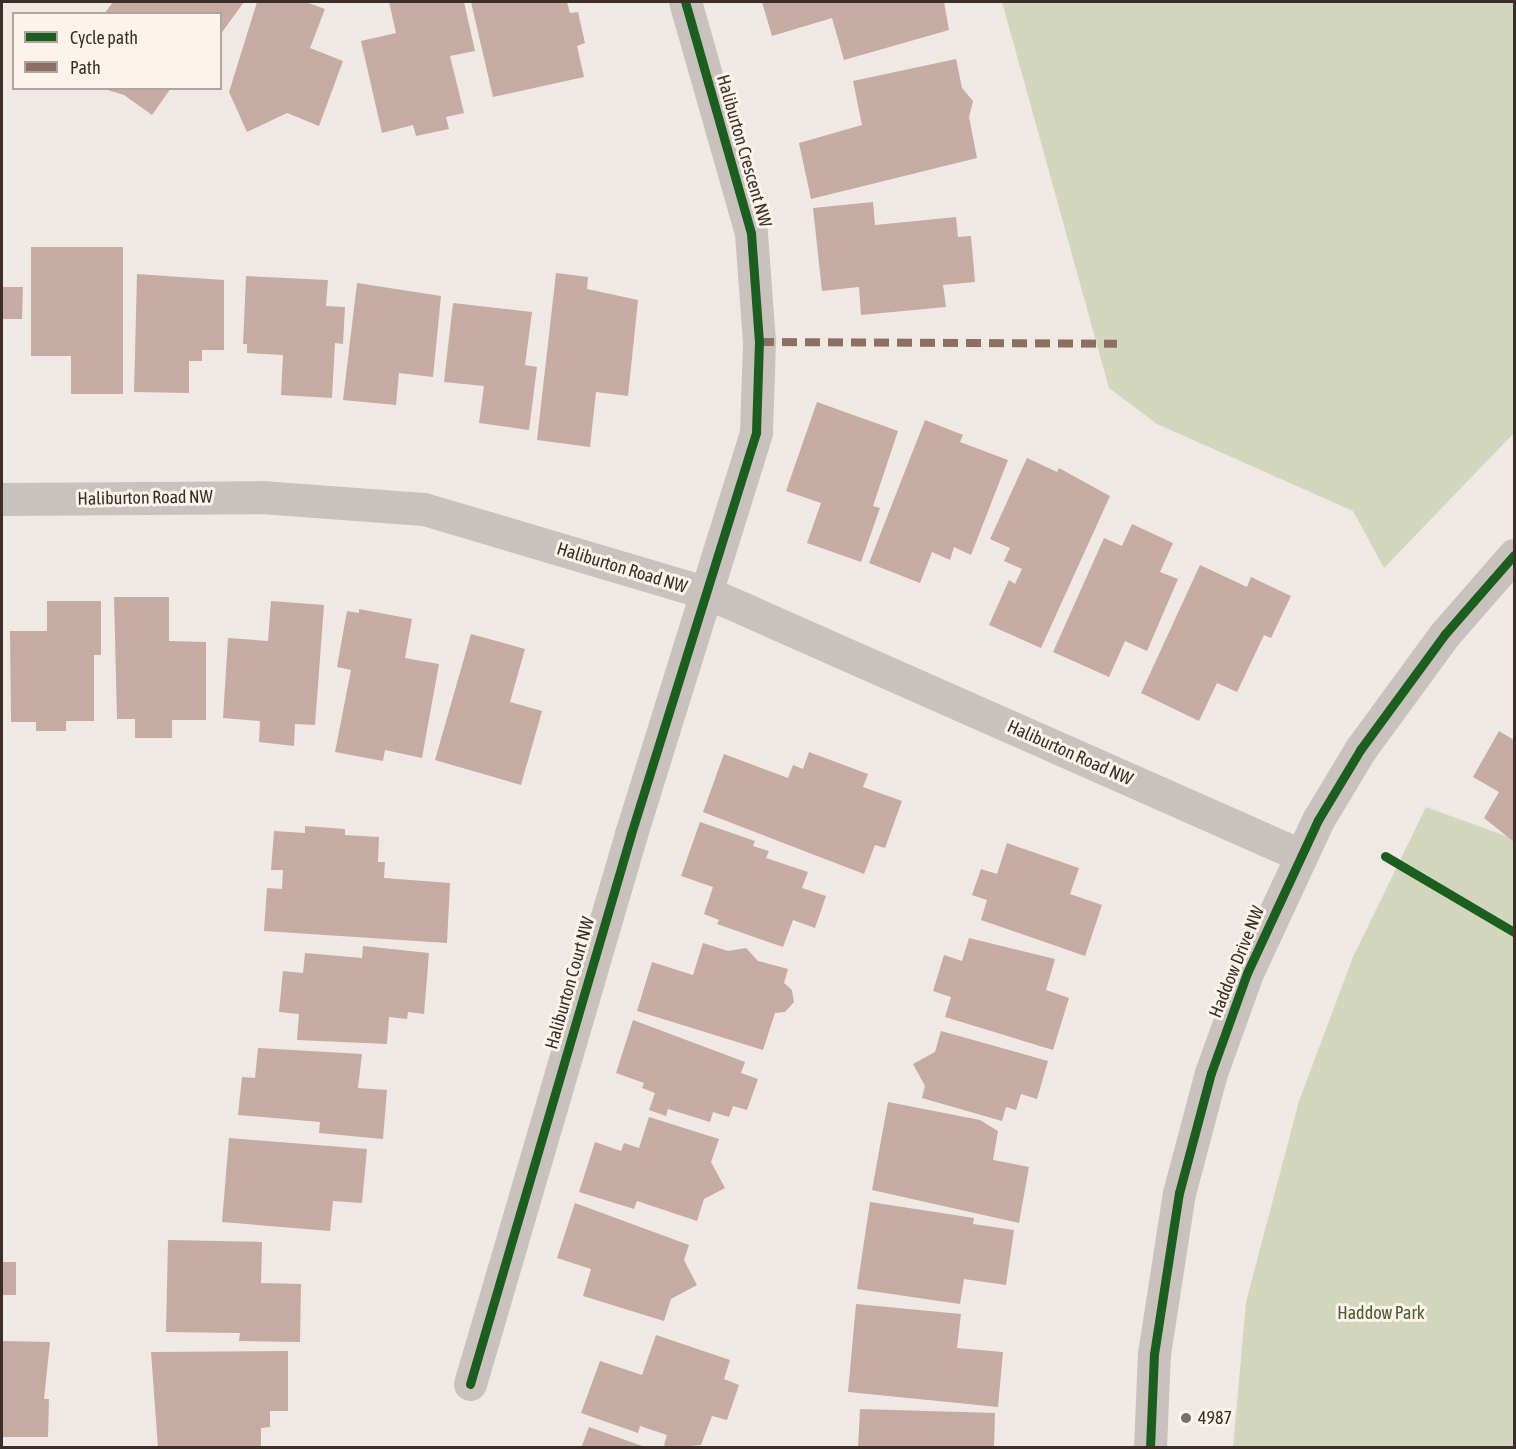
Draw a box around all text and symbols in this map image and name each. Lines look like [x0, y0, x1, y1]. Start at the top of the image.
legend [12, 12, 222, 90]
text: Cycle path [70, 27, 138, 48]
text: Path [70, 57, 101, 78]
street label: Haliburton Crescent NW [712, 72, 776, 230]
street label: Haliburton Road NW [77, 486, 213, 510]
street label: Haliburton Road NW [554, 538, 690, 598]
street label: Haliburton Road NW [1004, 716, 1136, 790]
street label: Haddow Drive NW [1205, 903, 1269, 1021]
street label: Haliburton Court NW [541, 914, 599, 1052]
park label: Haddow Park [1337, 1302, 1425, 1324]
place label: 4987 [1198, 1407, 1232, 1429]
marker: 4987 [1179, 1411, 1193, 1425]

